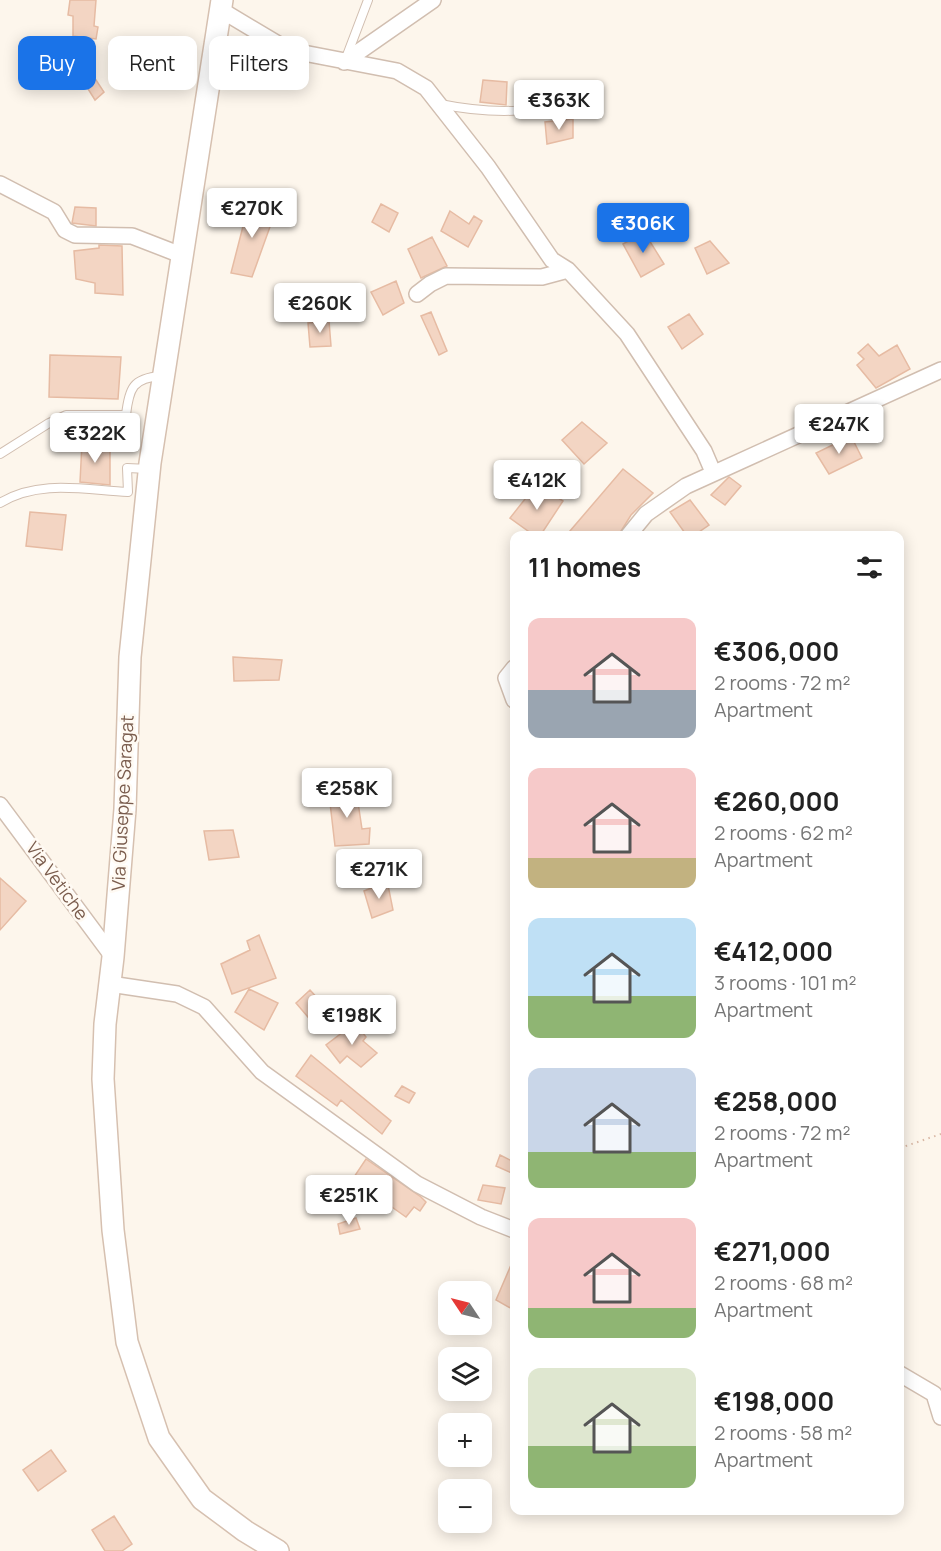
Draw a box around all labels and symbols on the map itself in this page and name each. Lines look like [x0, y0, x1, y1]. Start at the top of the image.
pin: €363K [517, 80, 601, 131]
pin: €270K [210, 188, 294, 239]
pin: €306K [601, 203, 685, 254]
pin: €260K [278, 283, 362, 334]
pin: €247K [797, 404, 881, 455]
pin: €322K [53, 413, 137, 464]
pin: €412K [495, 460, 579, 511]
street label: Via Giuseppe Saragat [105, 714, 139, 892]
pin: €258K [305, 768, 389, 819]
street label: Via Vetiche [21, 836, 94, 924]
pin: €271K [337, 849, 421, 900]
pin: €198K [310, 995, 394, 1046]
pin: €251K [307, 1175, 391, 1226]
north arrow [438, 1281, 492, 1335]

